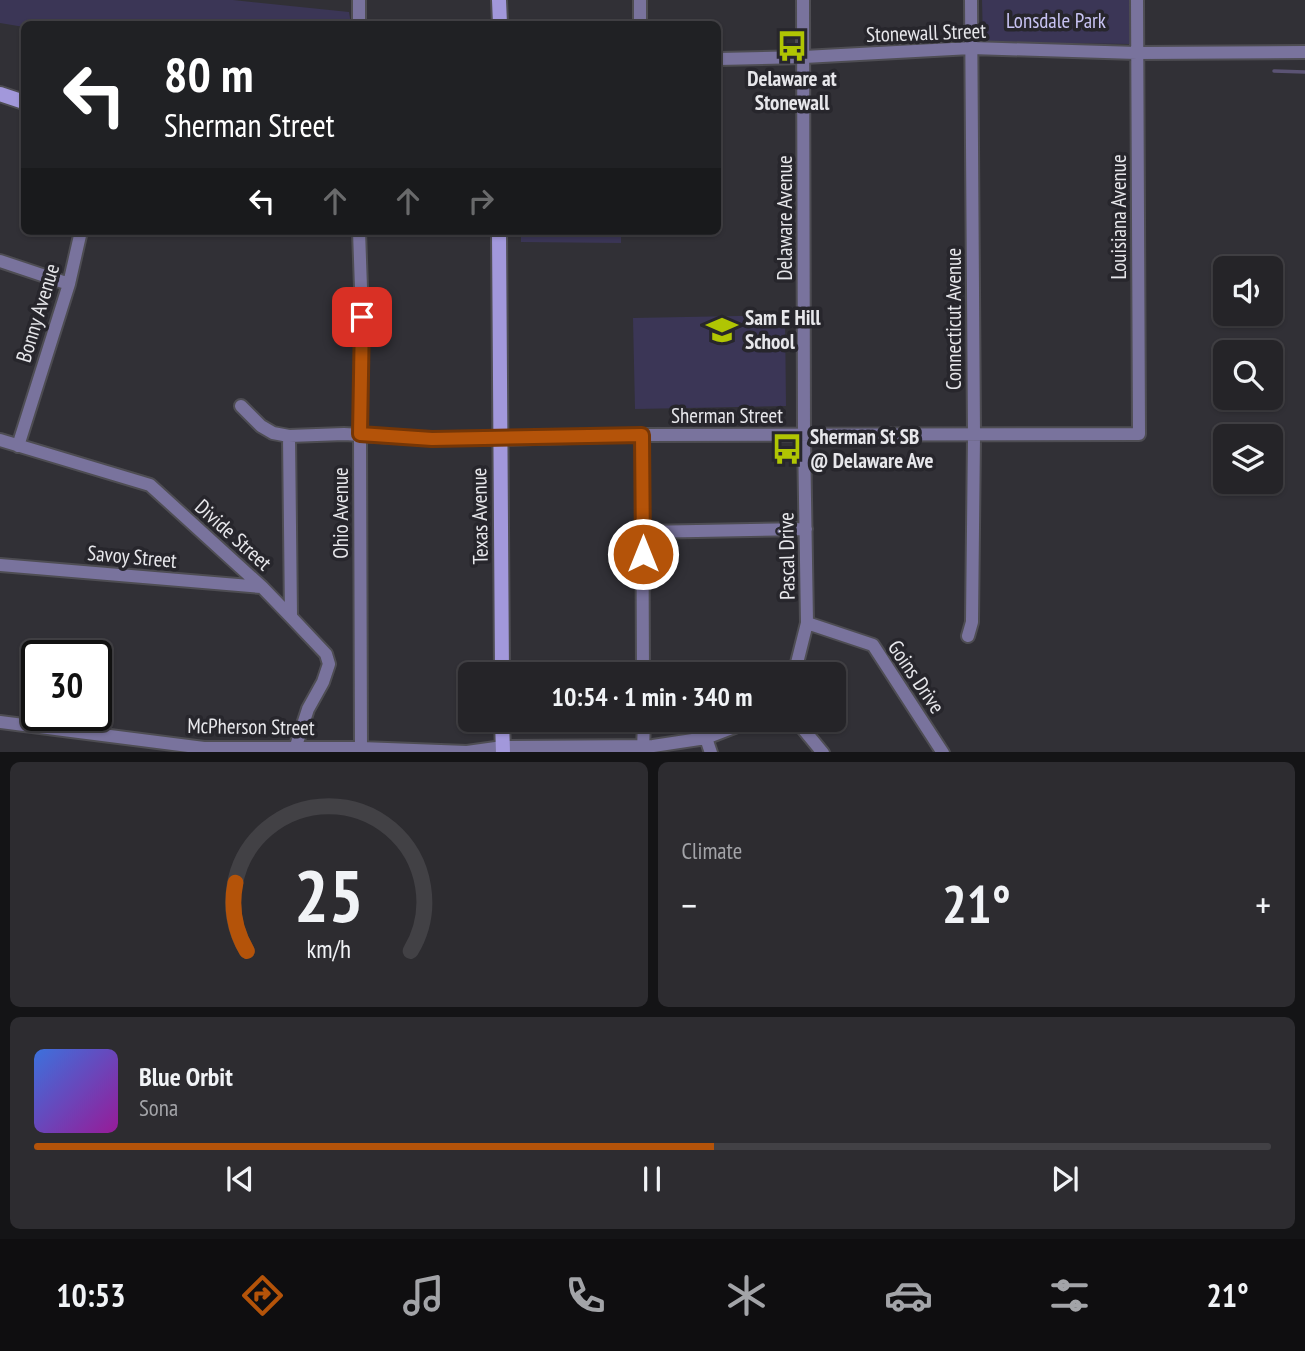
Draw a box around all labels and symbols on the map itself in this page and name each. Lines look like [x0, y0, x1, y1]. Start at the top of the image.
park label: Lonsdale Park [1006, 7, 1106, 34]
street label: Stonewall Street [866, 17, 987, 48]
bus stop icon: Delaware at Stonewall [775, 29, 809, 63]
place label: Delaware at Stonewall [747, 65, 837, 116]
street label: Louisiana Avenue [1105, 154, 1132, 280]
street label: Delaware Avenue [771, 155, 798, 281]
street label: Connecticut Avenue [940, 248, 967, 390]
street label: Bonny Avenue [10, 260, 65, 365]
pin [332, 287, 392, 347]
place label: Sam E Hill School [745, 304, 821, 355]
school or university icon: Sam E Hill School [705, 313, 739, 347]
street label: Sherman Street [671, 402, 783, 429]
place label: Sherman St SB @ Delaware Ave [810, 423, 933, 474]
bus stop icon: Sherman St SB @ Delaware Ave [770, 432, 804, 466]
street label: Ohio Avenue [327, 467, 354, 559]
street label: Texas Avenue [465, 467, 494, 565]
street label: Divide Street [189, 493, 277, 576]
street label: Pascal Drive [772, 512, 801, 600]
position arrow [606, 517, 680, 591]
street label: Savoy Street [86, 539, 178, 574]
street label: Goins Drive [882, 635, 951, 719]
speed limit sign: 30 [21, 640, 112, 731]
street label: McPherson Street [187, 712, 315, 741]

